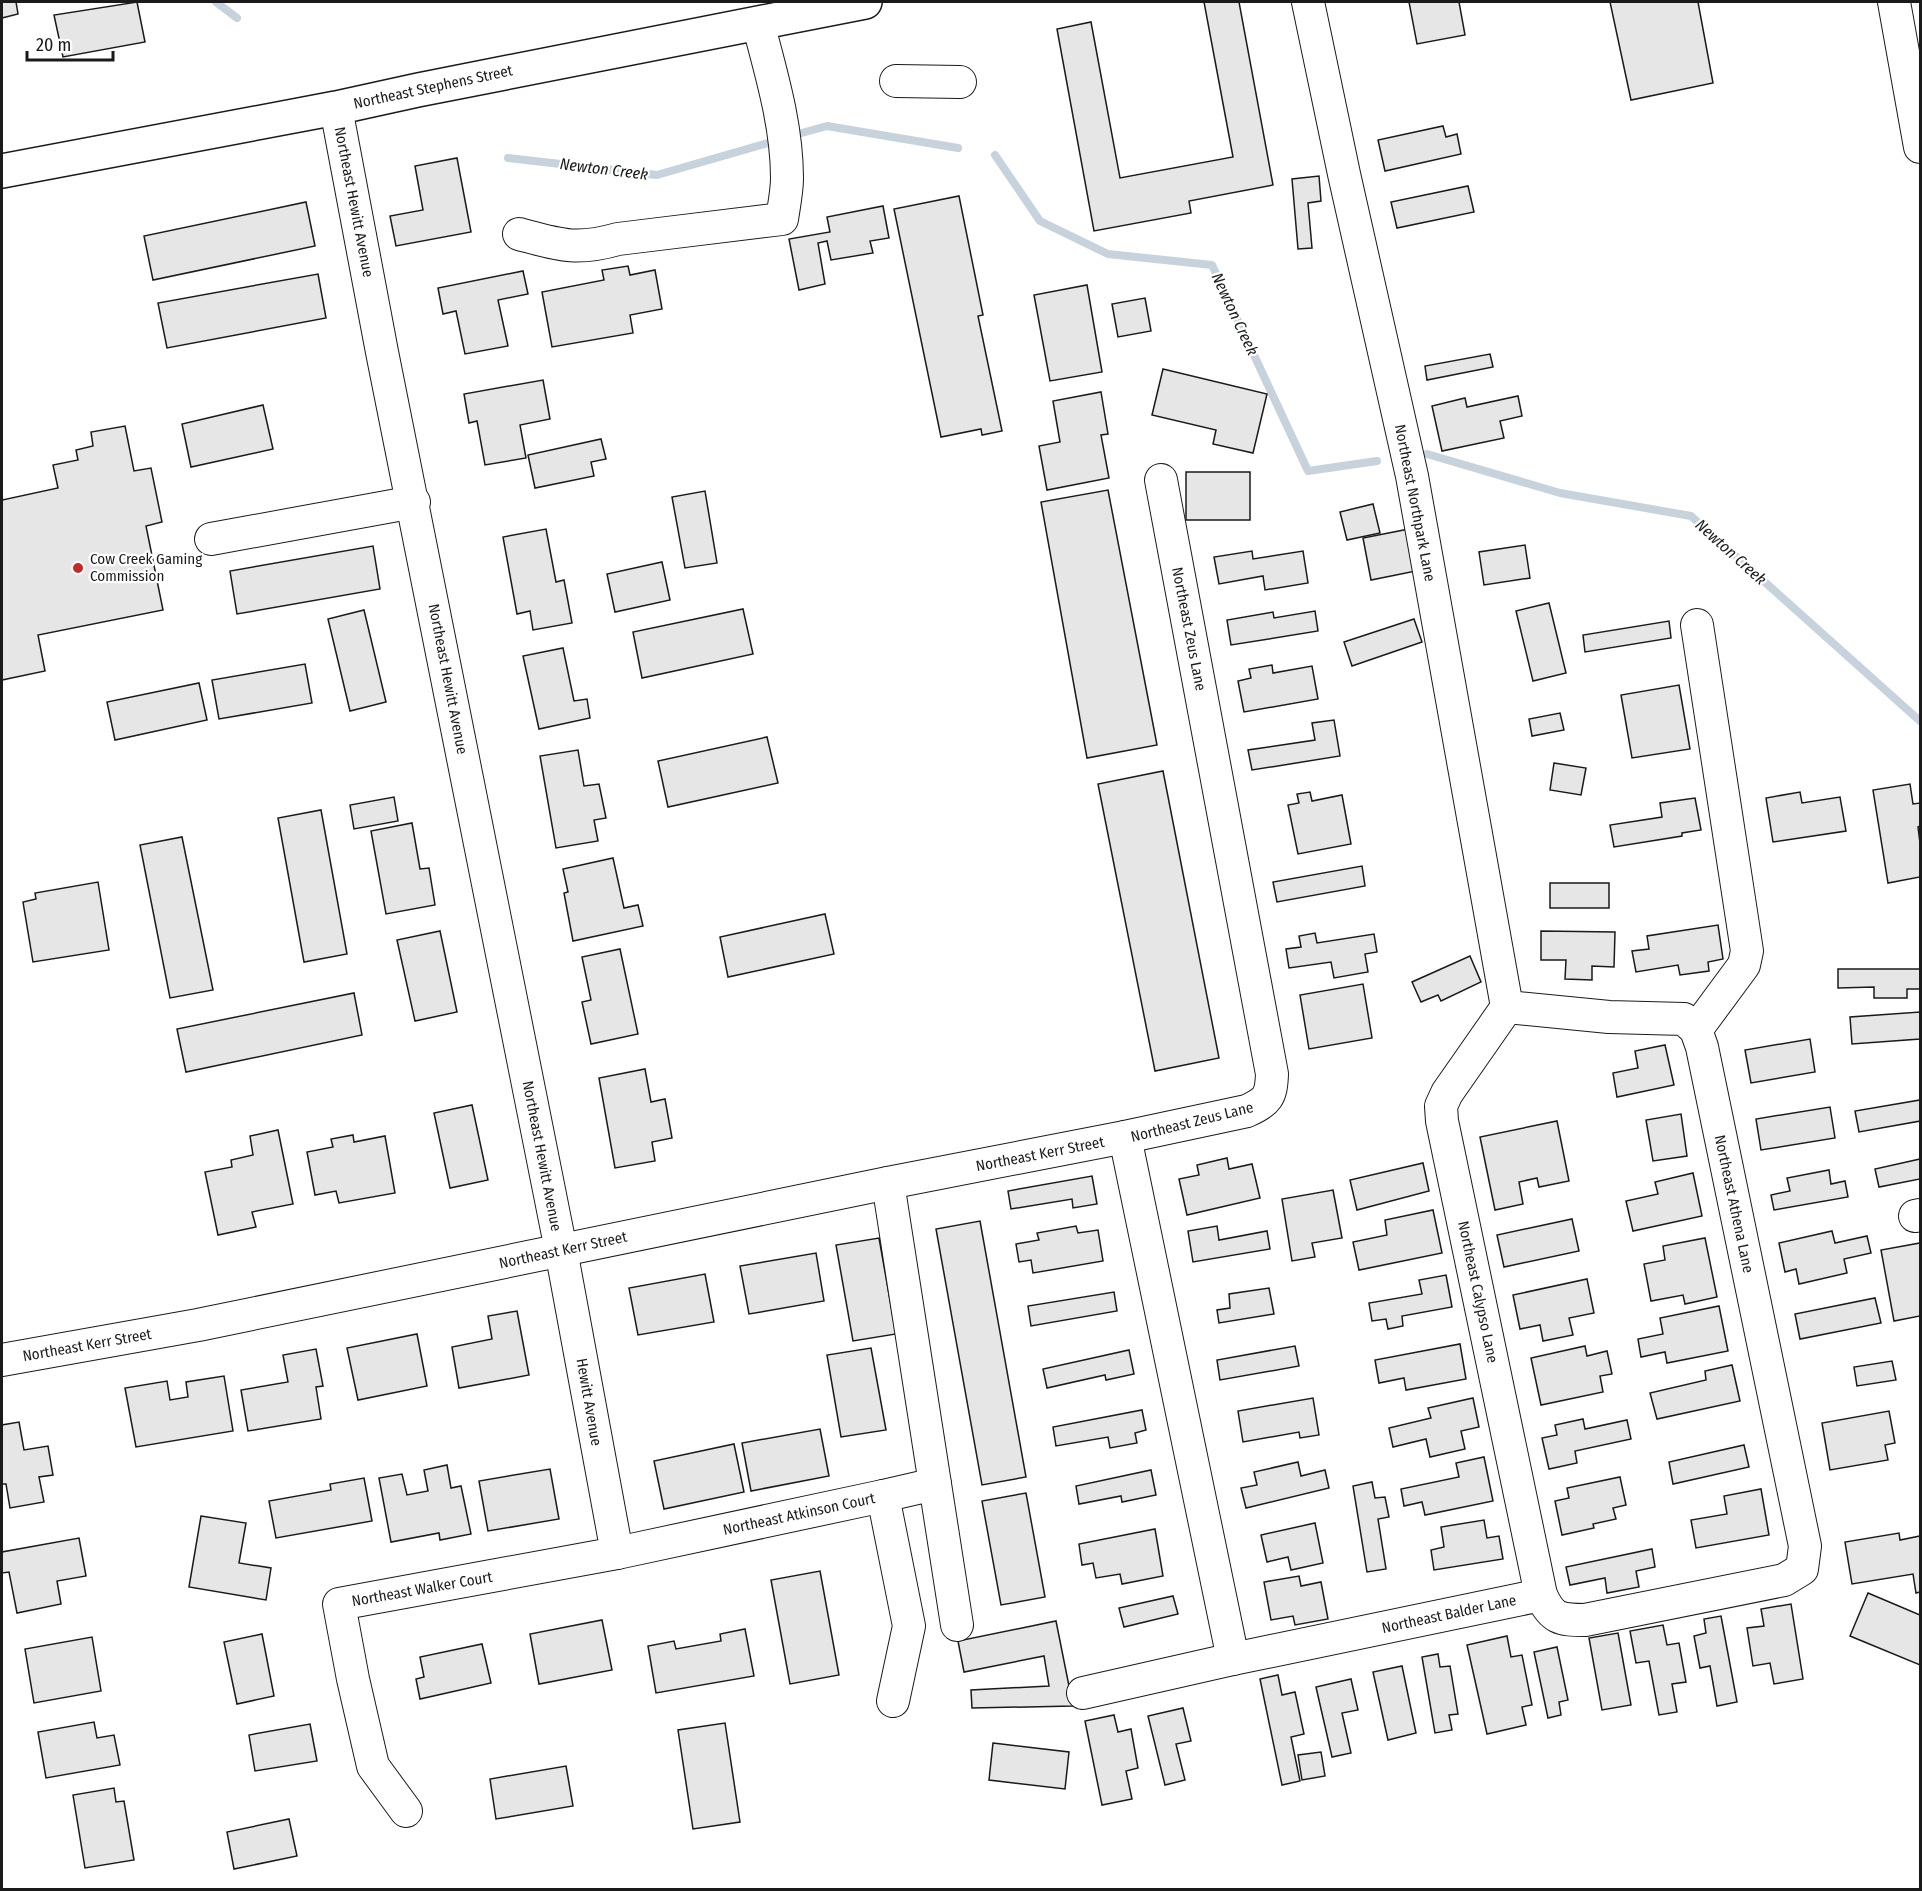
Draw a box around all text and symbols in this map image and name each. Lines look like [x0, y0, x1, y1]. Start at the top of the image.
scale bar [27, 24, 112, 62]
text: 20 m [36, 34, 71, 56]
street label: Northeast Stephens Street [352, 61, 514, 113]
street label: Northeast Hewitt Avenue [331, 125, 377, 279]
water label: Newton Creek [559, 154, 649, 184]
water label: Newton Creek [1208, 270, 1262, 358]
street label: Northeast Northpark Lane [1391, 423, 1439, 583]
water label: Newton Creek [1692, 515, 1770, 589]
place label: Cow Creek Gaming Commission [90, 550, 202, 585]
marker: Cow Creek Gaming Commission [71, 561, 85, 575]
street label: Northeast Zeus Lane [1168, 566, 1210, 692]
street label: Northeast Hewitt Avenue [425, 602, 471, 756]
street label: Northeast Hewitt Avenue [519, 1079, 565, 1233]
street label: Northeast Zeus Lane [1129, 1098, 1255, 1146]
street label: Northeast Kerr Street [974, 1133, 1106, 1175]
street label: Northeast Athena Lane [1711, 1133, 1757, 1275]
street label: Northeast Calypso Lane [1454, 1219, 1502, 1365]
street label: Northeast Kerr Street [497, 1228, 629, 1272]
street label: Northeast Kerr Street [21, 1325, 153, 1365]
street label: Hewitt Avenue [572, 1357, 606, 1447]
street label: Northeast Atkinson Court [721, 1489, 877, 1539]
street label: Northeast Walker Court [350, 1568, 494, 1610]
street label: Northeast Balder Lane [1380, 1591, 1518, 1637]

